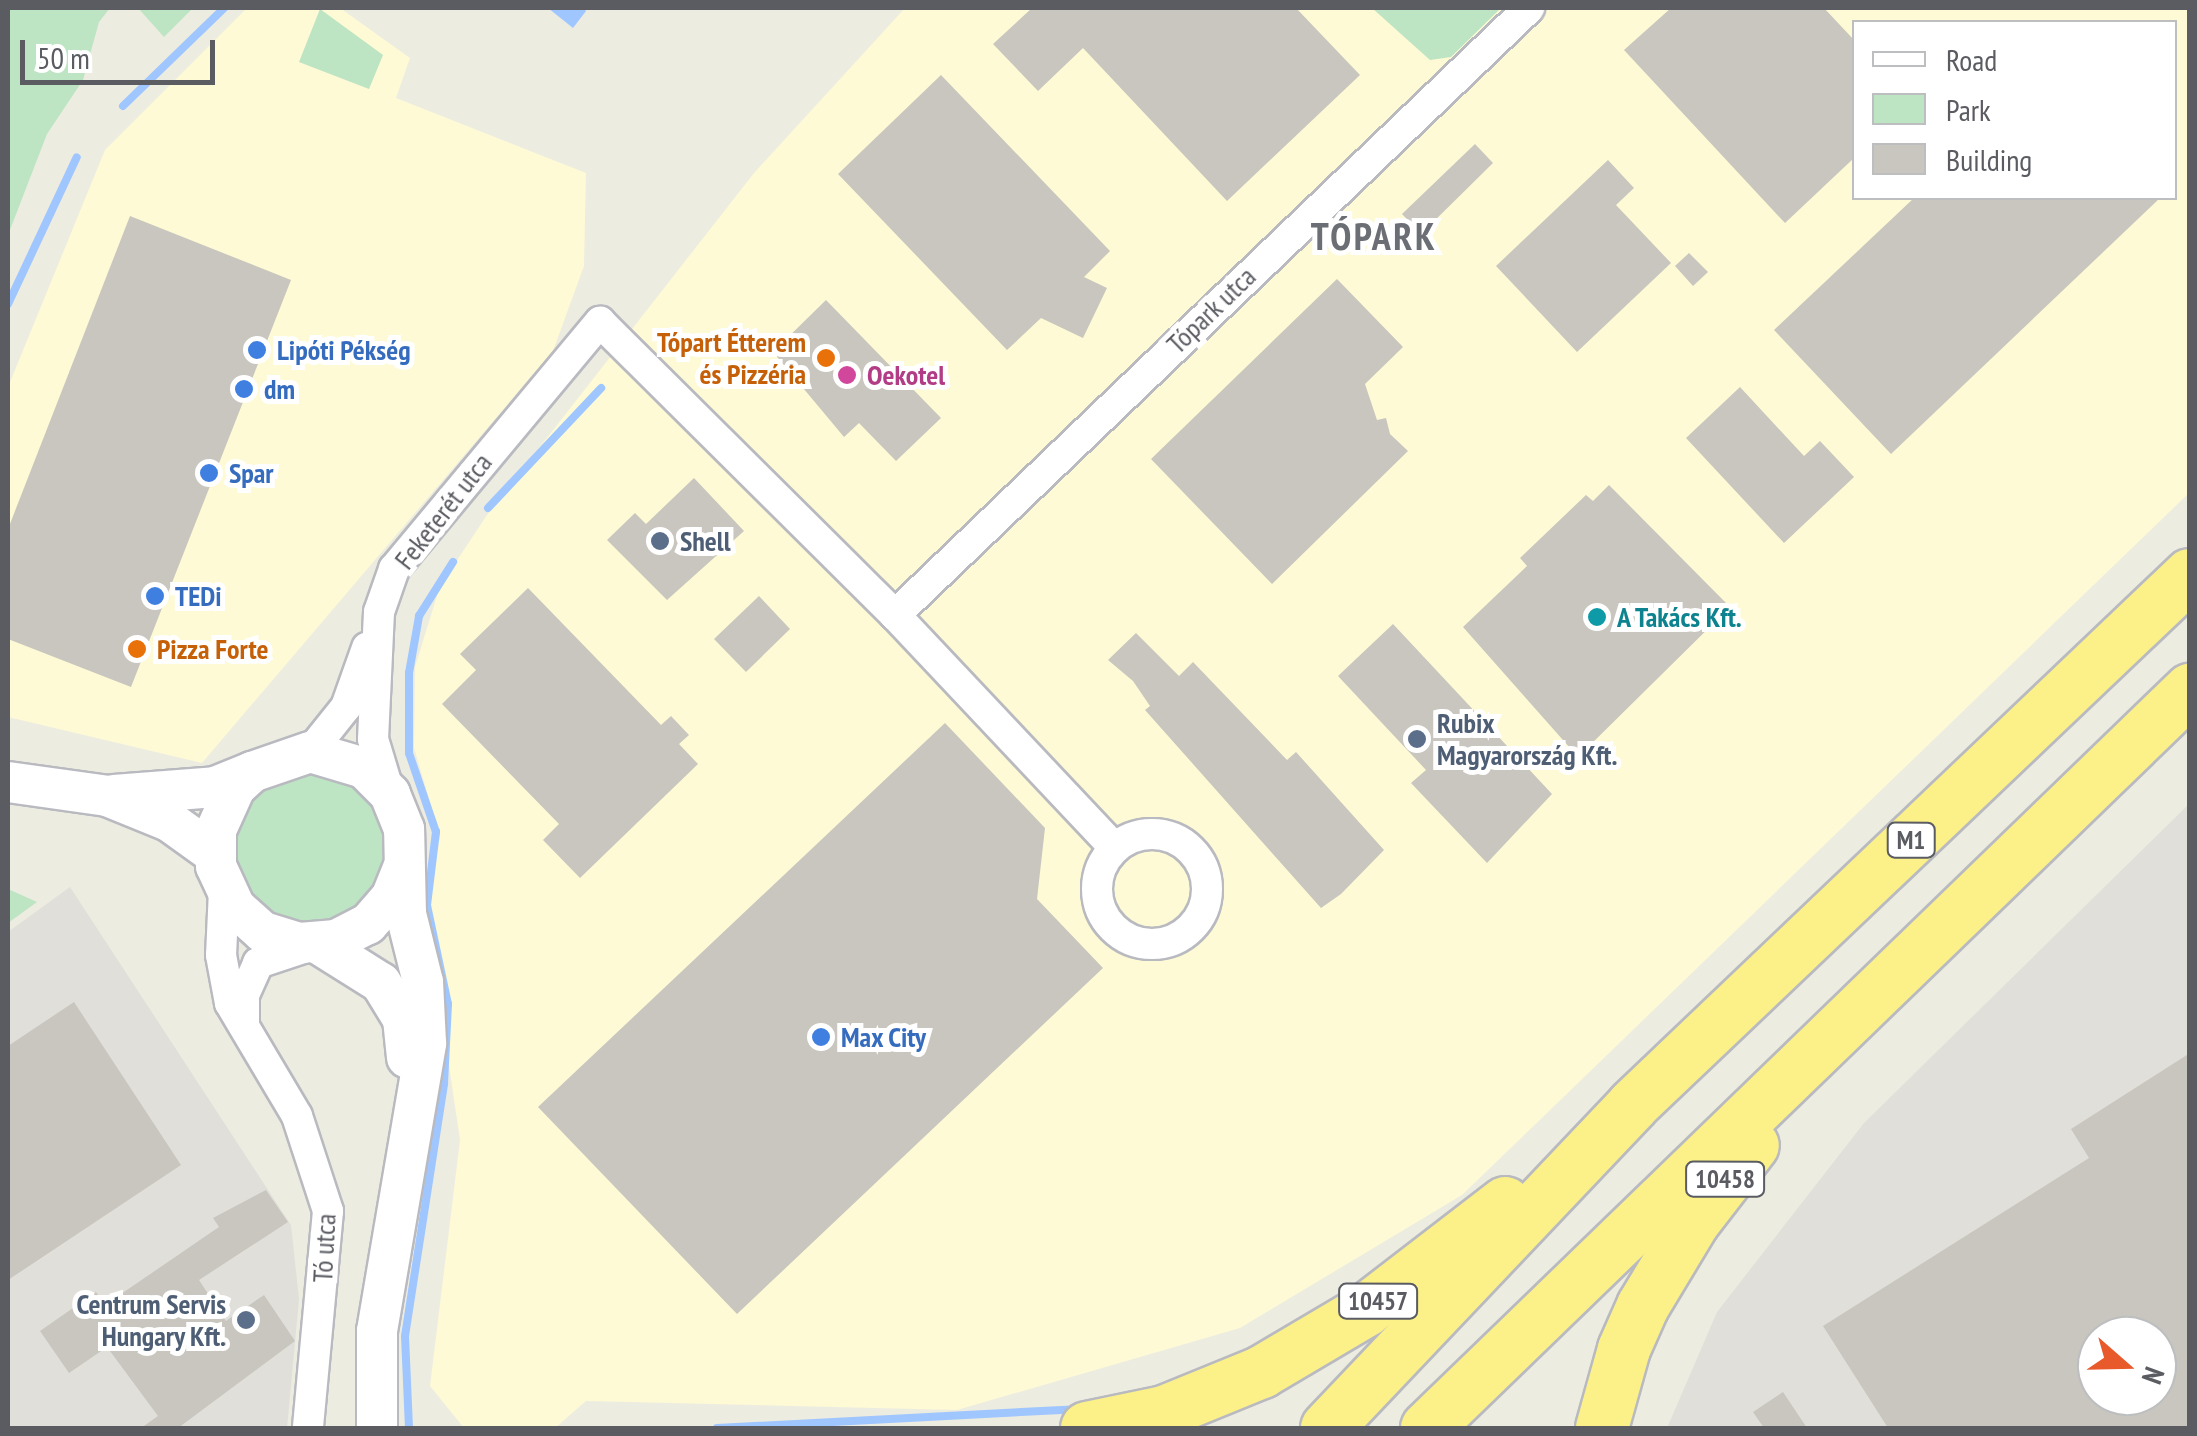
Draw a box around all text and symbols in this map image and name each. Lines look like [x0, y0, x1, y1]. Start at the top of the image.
scale bar [25, 20, 220, 82]
legend [1852, 20, 2177, 200]
text: 50 m [37, 38, 90, 77]
text: Road [1946, 40, 1997, 79]
text: Park [1946, 90, 1991, 129]
text: Building [1946, 140, 2032, 179]
district label: TÓPARK [1311, 213, 1437, 259]
street label: Tópark utca [1159, 259, 1263, 361]
place label: Tópart Étterem és Pizzéria [657, 325, 806, 391]
place label: Lipóti Pékség [277, 333, 411, 367]
marker: Lipóti Pékség [246, 339, 268, 361]
marker: Tópart Étterem és Pizzéria [815, 347, 837, 369]
place label: Oekotel [867, 358, 945, 392]
marker: Oekotel [836, 364, 858, 386]
place label: dm [264, 372, 295, 406]
marker: dm [233, 378, 255, 400]
street label: Feketerét utca [387, 446, 499, 576]
place label: Spar [229, 456, 274, 490]
marker: Spar [198, 462, 220, 484]
place label: Shell [680, 524, 730, 558]
marker: Shell [649, 530, 671, 552]
place label: TEDi [175, 579, 222, 613]
marker: TEDi [144, 585, 166, 607]
place label: A Takács Kft. [1617, 600, 1744, 634]
marker: A Takács Kft. [1586, 606, 1608, 628]
place label: Pizza Forte [157, 632, 269, 666]
marker: Pizza Forte [126, 638, 148, 660]
place label: Rubix Magyarország Kft. [1437, 706, 1617, 772]
marker: Rubix Magyarország Kft. [1406, 728, 1428, 750]
road number: M1 [1886, 820, 1936, 860]
place label: Max City [841, 1020, 927, 1054]
marker: Max City [810, 1026, 832, 1048]
road number: 10458 [1685, 1159, 1765, 1199]
street label: Tó utca [305, 1213, 343, 1283]
road number: 10457 [1338, 1281, 1418, 1321]
place label: Centrum Servis Hungary Kft. [77, 1287, 226, 1353]
marker: Centrum Servis Hungary Kft. [235, 1309, 257, 1331]
north arrow [2077, 1316, 2177, 1416]
text: N [2134, 1362, 2174, 1389]

